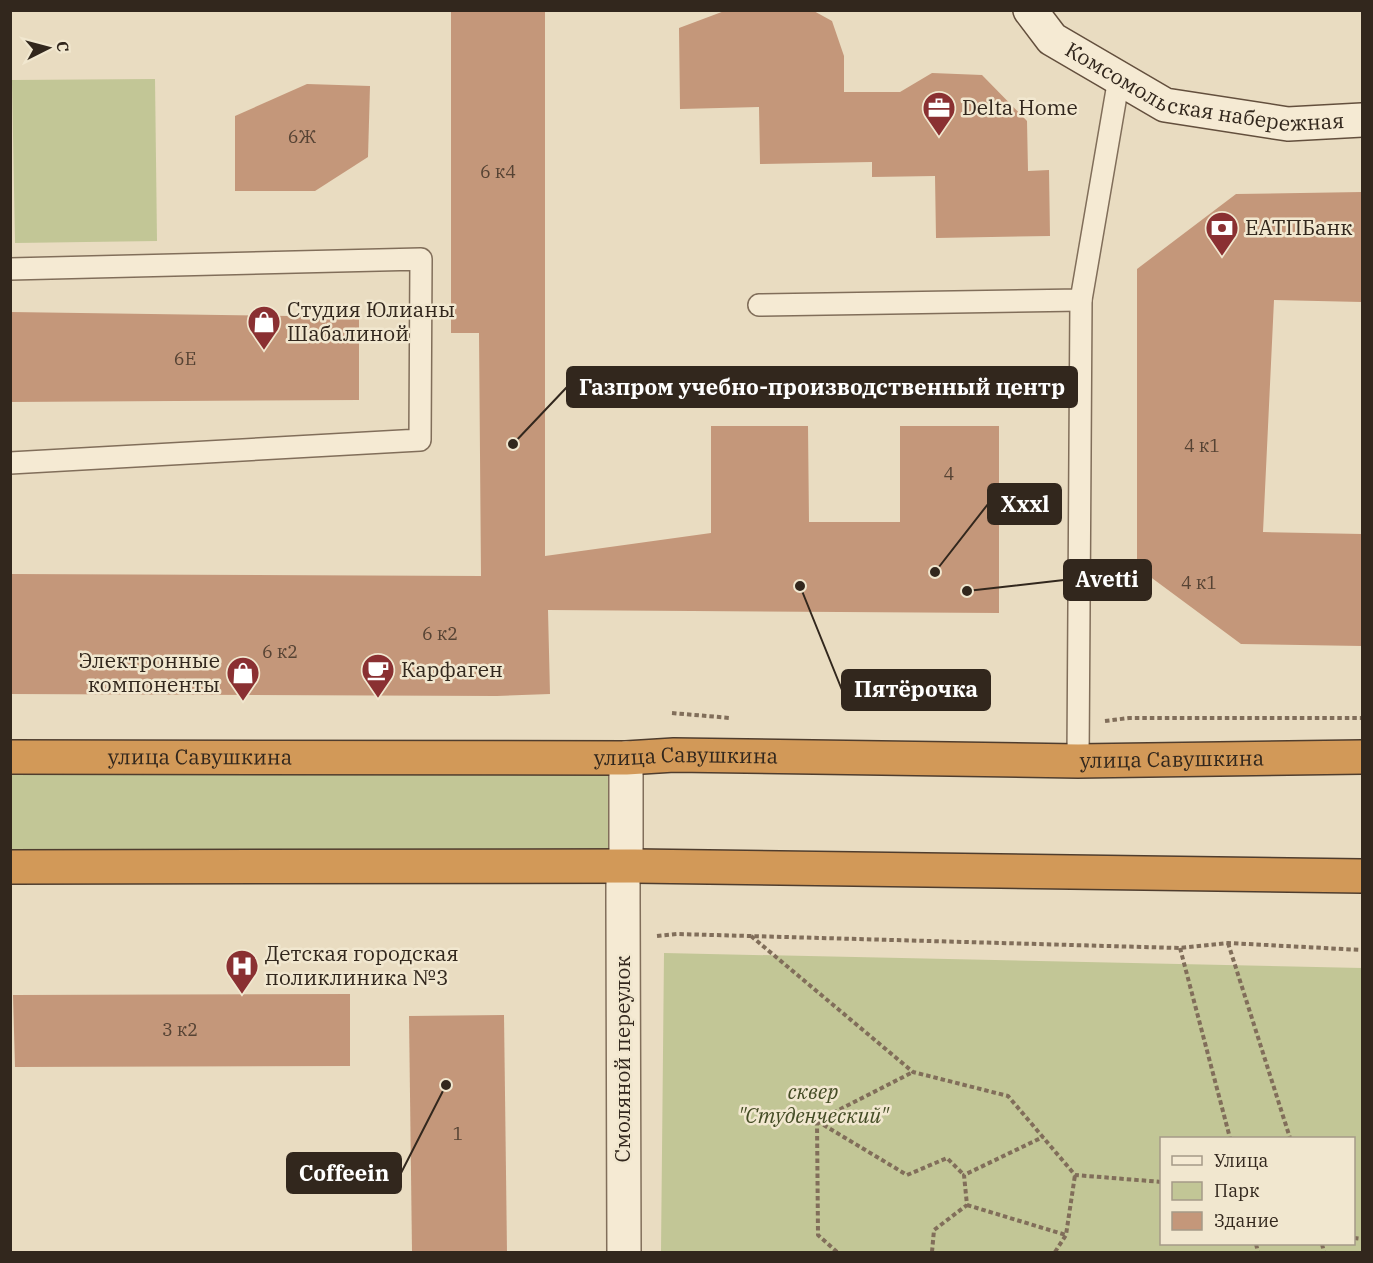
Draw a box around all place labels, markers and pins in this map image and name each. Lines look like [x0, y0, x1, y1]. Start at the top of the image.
office icon: Delta Home [921, 90, 957, 137]
place label: Delta Home [962, 93, 1078, 121]
bank icon: ЕАТПБанк [1204, 210, 1240, 257]
place label: ЕАТПБанк [1245, 213, 1352, 241]
place label: Студия Юлианы Шабалиной [287, 295, 455, 347]
shop icon: Студия Юлианы Шабалиной [246, 304, 282, 351]
callout: Газпром учебно-производственный центр [567, 367, 1077, 407]
callout: Xxxl [988, 484, 1061, 524]
callout: Avetti [1064, 560, 1151, 600]
place label: Электронные компоненты [79, 646, 220, 698]
cafe icon: Карфаген [360, 652, 396, 699]
shop icon: Электронные компоненты [225, 655, 261, 702]
place label: Карфаген [401, 655, 503, 683]
callout: Пятёрочка [842, 670, 990, 710]
place label: Детская городская поликлиника №3 [265, 939, 459, 991]
hospital icon: Детская городская поликлиника №3 [224, 948, 260, 995]
callout: Coffeein [287, 1153, 401, 1193]

